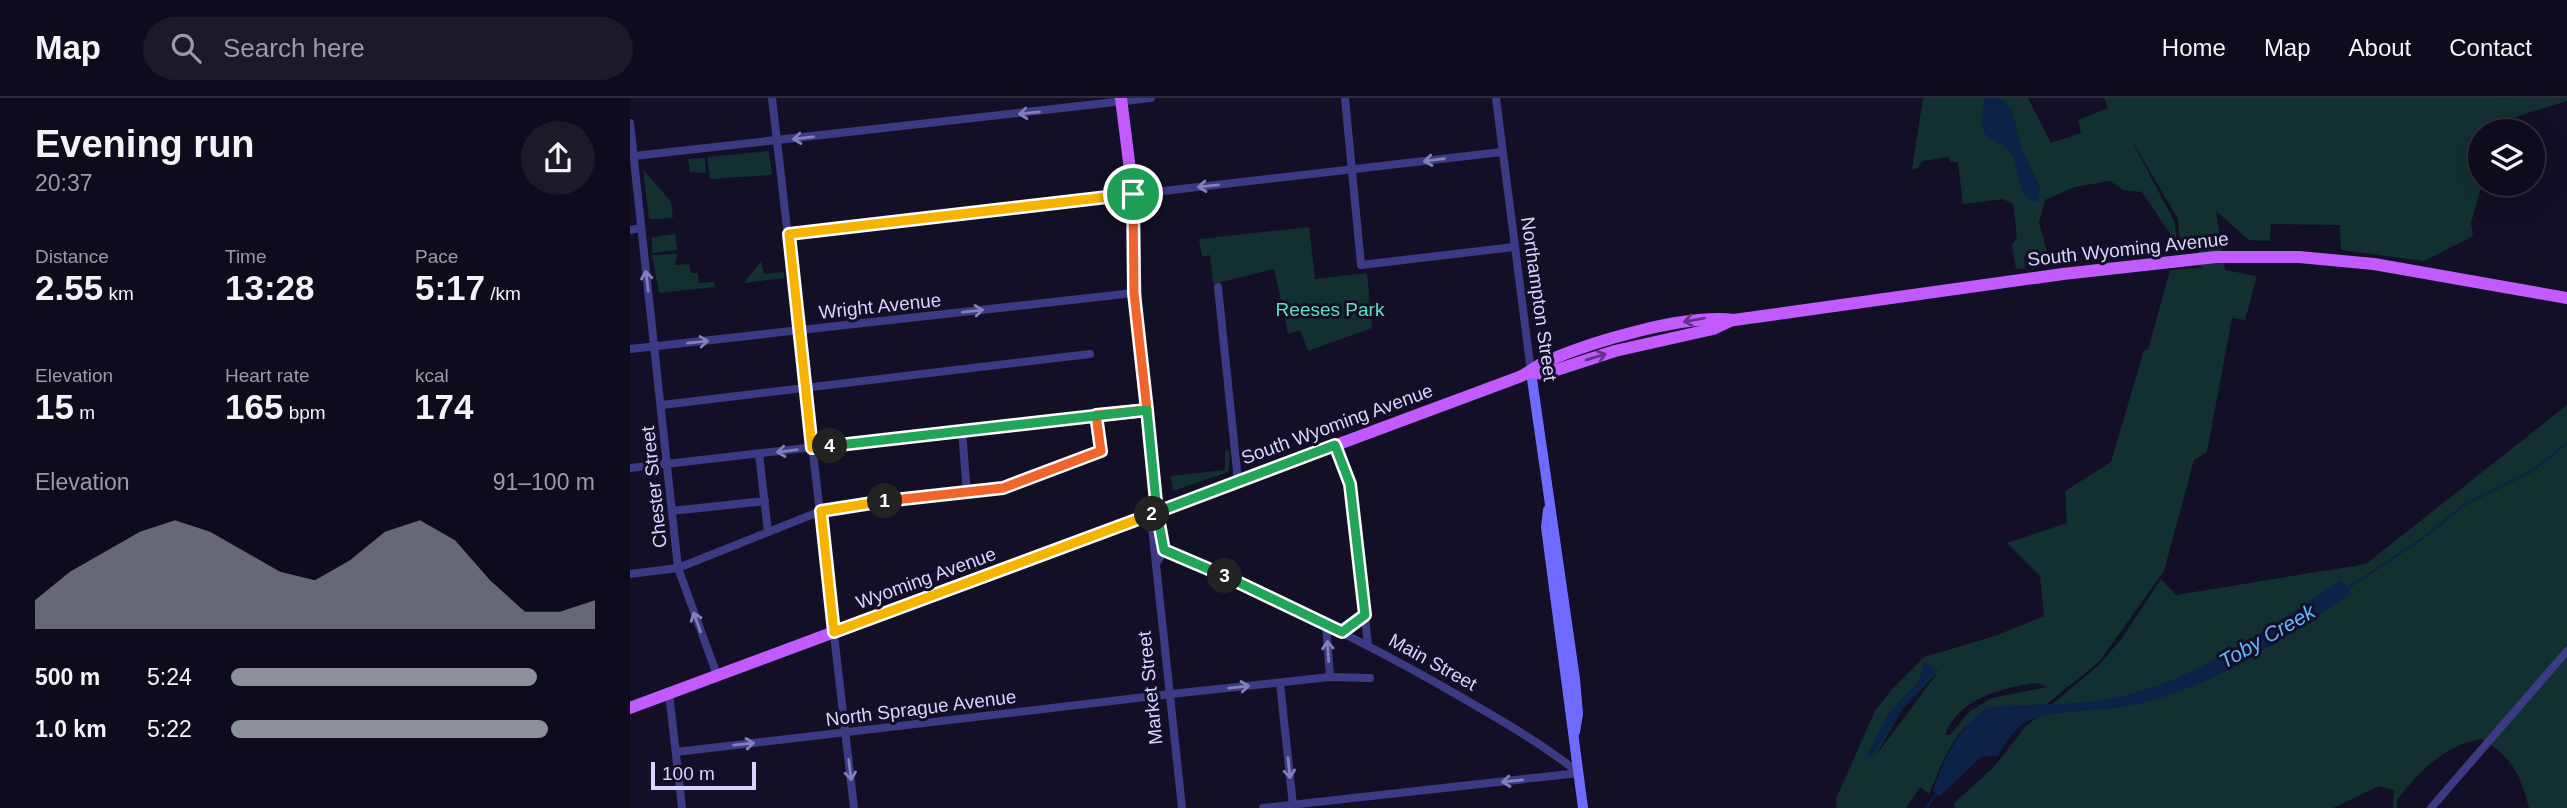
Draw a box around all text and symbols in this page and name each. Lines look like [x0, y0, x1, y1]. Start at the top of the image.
search box [143, 17, 633, 80]
text: Map [35, 29, 101, 66]
icon: search [167, 29, 205, 67]
text: Search here [223, 33, 365, 63]
text: Home [2162, 34, 2226, 61]
text: Map [2264, 34, 2311, 61]
text: About [2349, 34, 2411, 61]
text: Contact [2449, 34, 2532, 61]
one-way arrow [1018, 106, 1041, 119]
map controls [2468, 119, 2545, 196]
button: layers [2468, 119, 2545, 196]
button: share [521, 121, 595, 195]
text: Evening run [35, 123, 255, 165]
one-way arrow [792, 132, 815, 145]
one-way arrow [1423, 153, 1446, 166]
pin [1103, 164, 1163, 224]
text: 20:37 [35, 170, 93, 196]
icon: arrive [1114, 175, 1152, 213]
one-way arrow [1197, 179, 1220, 192]
street label: Northampton Street [1517, 215, 1561, 383]
street label: South Wyoming Avenue [2026, 228, 2230, 270]
text: Distance [35, 246, 109, 267]
text: Time [225, 246, 267, 267]
text: Pace [415, 246, 458, 267]
text: 2.55 [35, 268, 103, 307]
text: 13:28 [225, 268, 315, 307]
text: 5:17 [415, 268, 485, 307]
one-way arrow [641, 270, 654, 293]
text: km [103, 283, 134, 304]
text: /km [485, 283, 521, 304]
street label: Wright Avenue [818, 289, 942, 323]
park label: Reeses Park [1276, 299, 1385, 320]
one-way arrow [961, 305, 983, 318]
one-way arrow [1683, 314, 1706, 327]
one-way arrow [686, 335, 709, 348]
one-way arrow [1585, 350, 1607, 363]
text: Elevation [35, 365, 113, 386]
text: Heart rate [225, 365, 309, 386]
text: kcal [415, 365, 449, 386]
street label: South Wyoming Avenue [1238, 380, 1436, 468]
text: 15 [35, 387, 74, 426]
text: 165 [225, 387, 283, 426]
text: 174 [415, 387, 473, 426]
text: m [74, 402, 95, 423]
text: bpm [283, 402, 326, 423]
street label: Chester Street [637, 424, 671, 549]
pin: 4 [812, 428, 848, 464]
text: 4 [824, 435, 835, 456]
one-way arrow [776, 444, 799, 457]
text: Elevation [35, 469, 130, 495]
text: 91–100 m [493, 469, 595, 495]
pin: 1 [868, 484, 902, 518]
text: 1 [879, 490, 890, 511]
pin: 2 [1134, 496, 1170, 532]
text: 2 [1146, 503, 1157, 524]
street label: Wyoming Avenue [853, 543, 999, 613]
pin: 3 [1208, 559, 1242, 594]
text: 3 [1219, 565, 1230, 586]
water label: Toby Creek [2215, 599, 2320, 673]
one-way arrow [690, 612, 703, 634]
street label: Market Street [1134, 629, 1166, 746]
street label: Main Street [1385, 629, 1481, 695]
one-way arrow [1321, 640, 1334, 662]
text: 500 m [35, 664, 100, 690]
text: 5:24 [147, 664, 192, 690]
one-way arrow [1227, 681, 1250, 694]
street label: North Sprague Avenue [824, 686, 1018, 730]
text: 1.0 km [35, 716, 107, 742]
text: 5:22 [147, 716, 192, 742]
one-way arrow [732, 737, 754, 750]
one-way arrow [1283, 756, 1296, 779]
scale bar [651, 759, 756, 791]
one-way arrow [843, 759, 856, 781]
text: 100 m [662, 763, 715, 784]
one-way arrow [1501, 774, 1523, 787]

